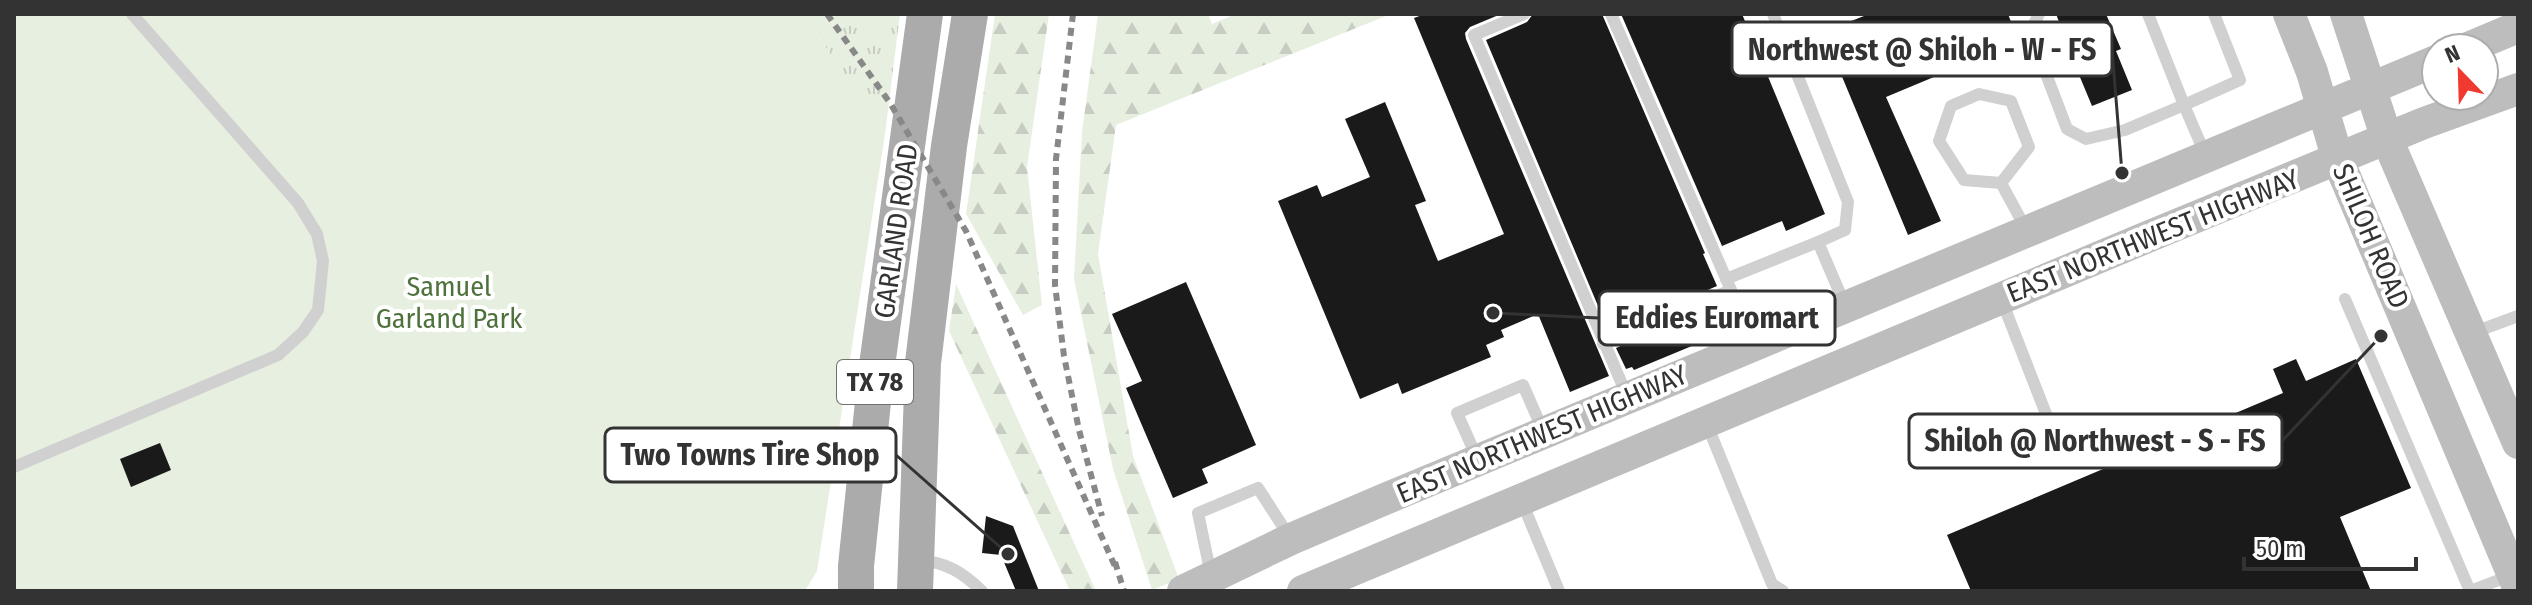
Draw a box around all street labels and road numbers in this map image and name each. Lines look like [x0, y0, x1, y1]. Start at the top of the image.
street label: GARLAND ROAD [867, 141, 925, 321]
street label: SHILOH ROAD [2326, 159, 2416, 313]
street label: EAST NORTHWEST HIGHWAY [2002, 162, 2304, 310]
street label: EAST NORTHWEST HIGHWAY [1392, 358, 1692, 510]
road number: TX 78 [837, 360, 913, 404]

